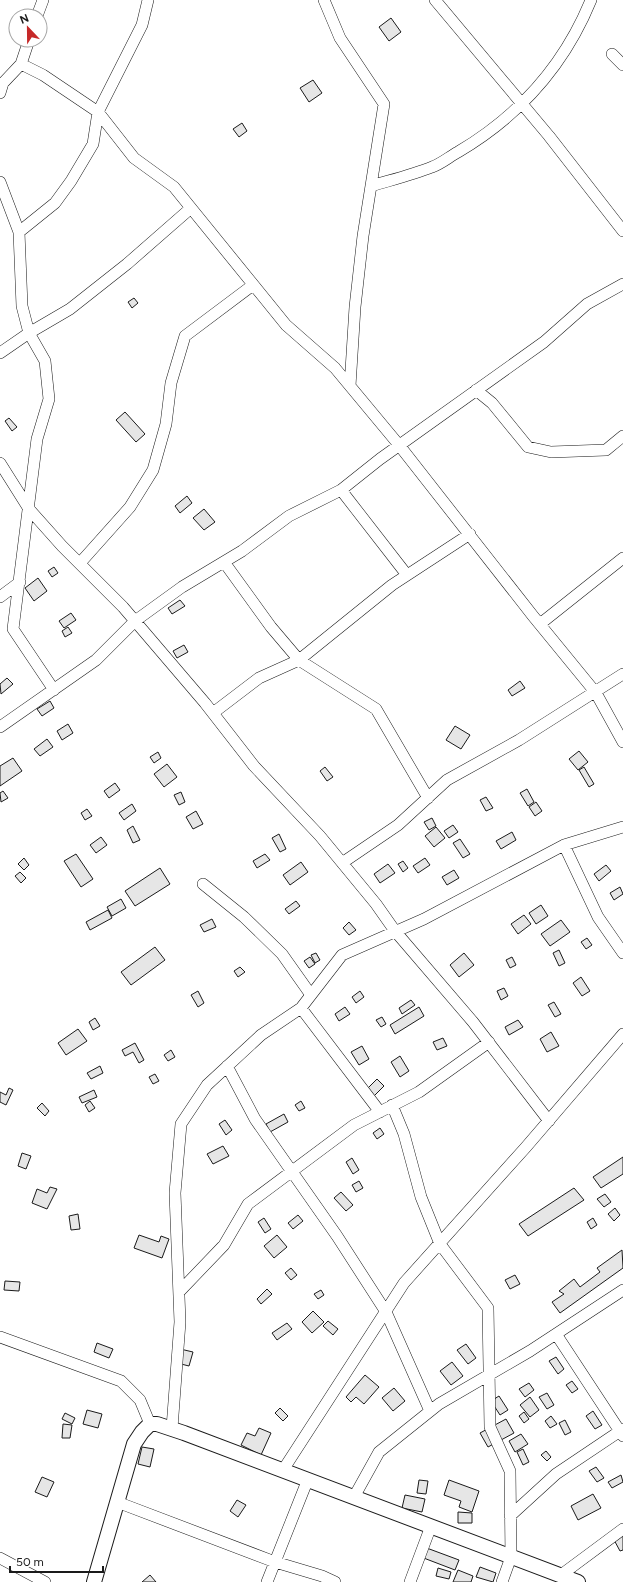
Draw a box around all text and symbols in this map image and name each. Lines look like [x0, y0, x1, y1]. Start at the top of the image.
north arrow [8, 8, 48, 48]
text: N [18, 12, 31, 27]
scale bar [10, 1548, 103, 1574]
text: 50 m [16, 1555, 44, 1569]

